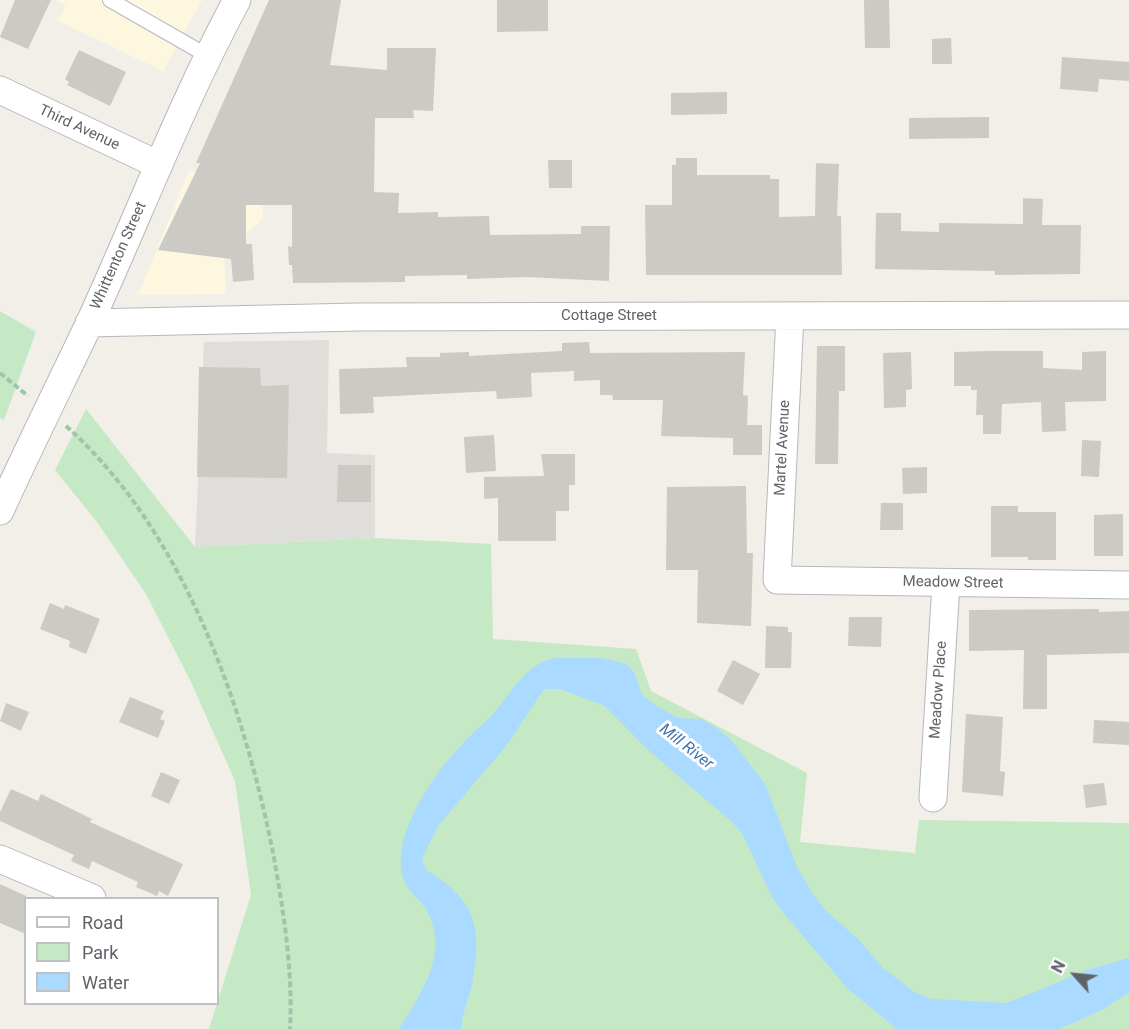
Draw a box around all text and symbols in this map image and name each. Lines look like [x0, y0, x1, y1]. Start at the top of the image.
street label: Third Avenue [36, 101, 122, 155]
street label: Whittenton Street [87, 199, 151, 313]
street label: Cottage Street [561, 307, 657, 325]
street label: Martel Avenue [772, 400, 794, 496]
street label: Meadow Street [902, 573, 1004, 593]
street label: Meadow Place [927, 640, 951, 740]
water label: Mill River [655, 720, 717, 774]
legend [24, 897, 219, 1005]
text: Road [82, 912, 123, 933]
text: Park [82, 942, 118, 963]
north arrow [1045, 945, 1105, 1005]
text: N [1047, 957, 1070, 976]
text: Water [82, 972, 129, 993]

